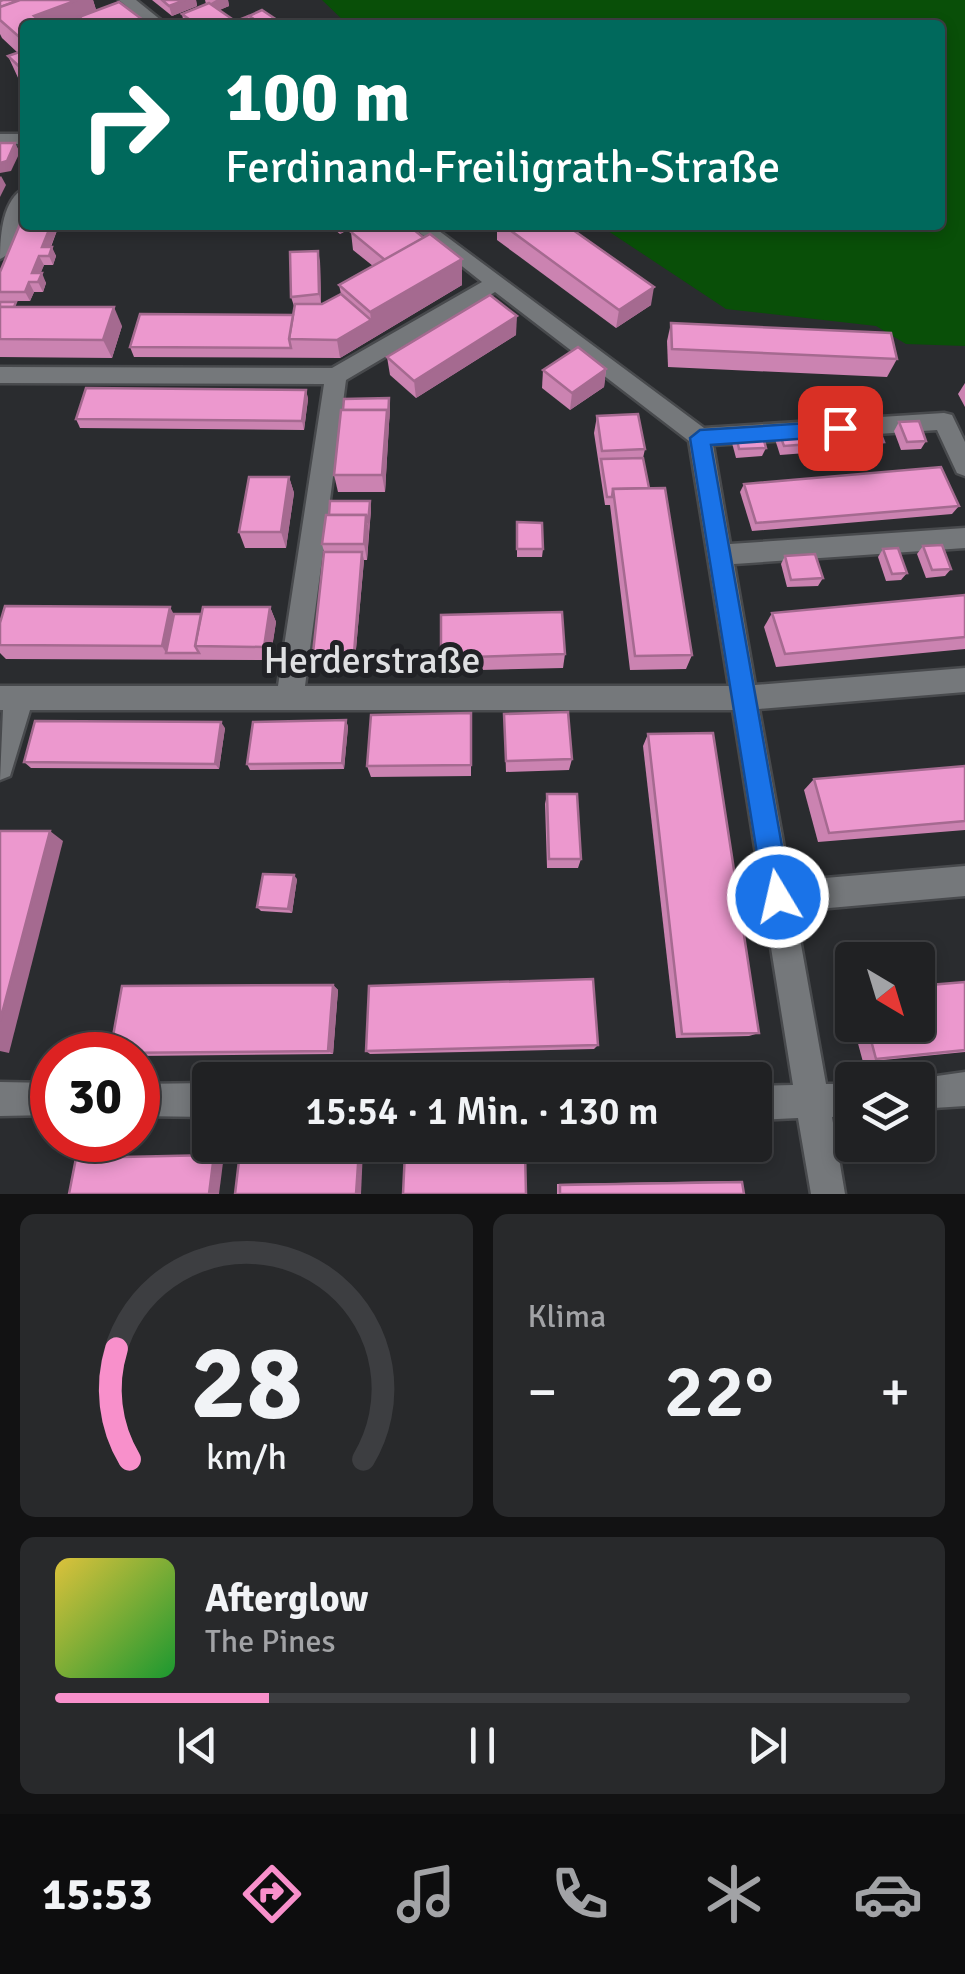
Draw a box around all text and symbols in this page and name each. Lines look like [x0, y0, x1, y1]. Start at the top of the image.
text: 100 m [225, 54, 410, 140]
icon: right [60, 60, 190, 190]
text: Ferdinand-Freiligrath-Straße [225, 140, 780, 195]
pin [798, 386, 883, 471]
icon: arrive [813, 401, 868, 456]
street label: Herderstraße [263, 637, 481, 684]
position arrow [726, 845, 830, 949]
north arrow [835, 942, 935, 1042]
map controls [835, 942, 935, 1162]
speed limit sign: 30 [30, 1032, 160, 1162]
button: layers [835, 1062, 935, 1162]
text: 15:54 · 1 Min. · 130 m [306, 1088, 658, 1135]
text: Klima [528, 1297, 606, 1336]
text: 28 [190, 1319, 302, 1447]
text: 22° [664, 1345, 774, 1438]
text: − [528, 1358, 557, 1426]
text: + [880, 1358, 910, 1426]
text: km/h [206, 1435, 287, 1479]
text: Afterglow [205, 1575, 368, 1622]
text: The Pines [205, 1622, 336, 1661]
icon: previous [170, 1718, 225, 1773]
icon: pause [455, 1718, 510, 1773]
icon: next [740, 1718, 795, 1773]
icon: directions [237, 1859, 307, 1929]
icon: music [391, 1859, 461, 1929]
icon: phone [545, 1859, 615, 1929]
icon: climate [699, 1859, 769, 1929]
icon: car [853, 1859, 923, 1929]
text: 15:53 [42, 1867, 152, 1922]

